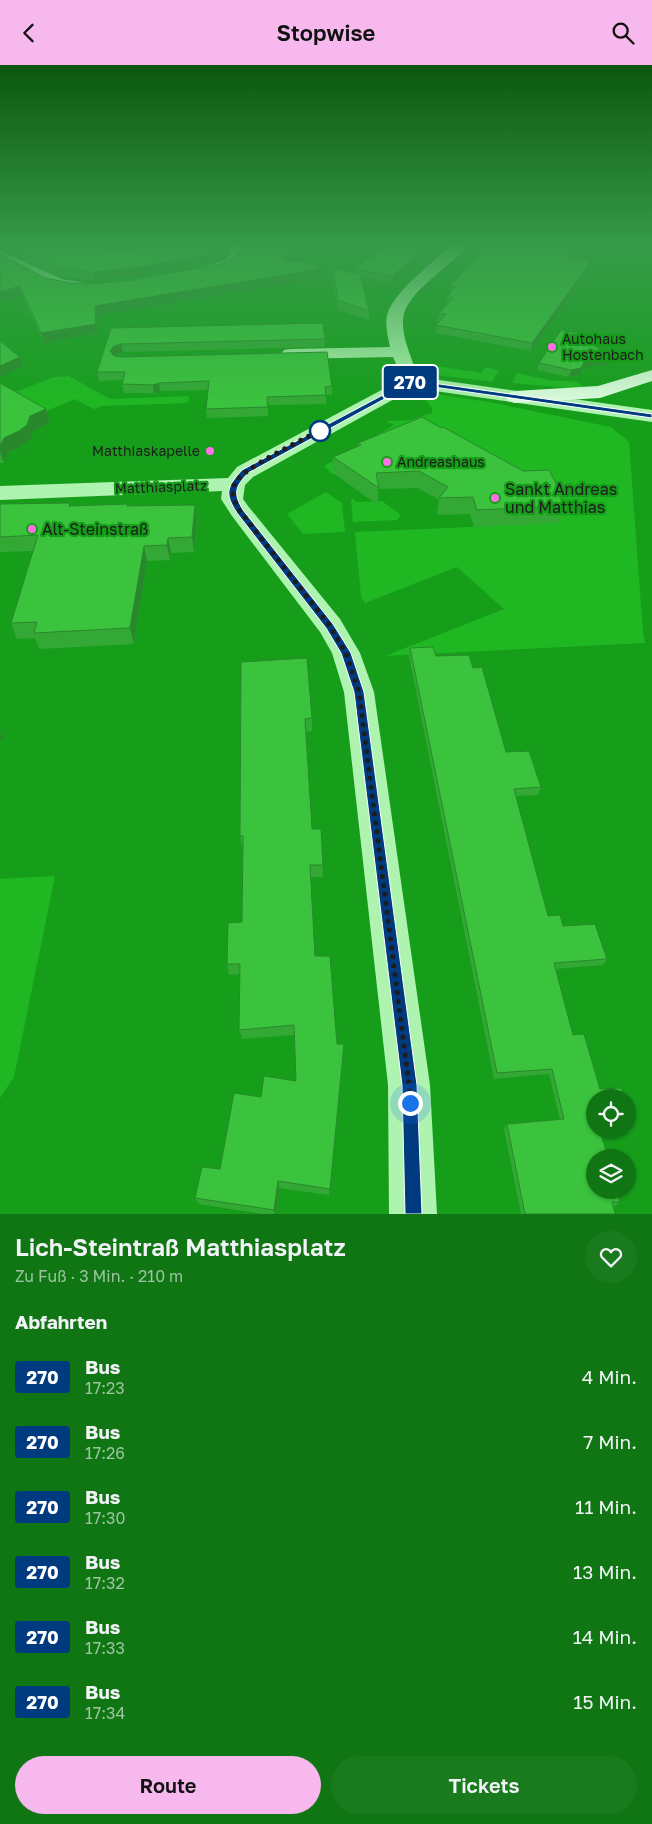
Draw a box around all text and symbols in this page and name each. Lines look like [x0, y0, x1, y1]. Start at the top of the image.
icon: back [15, 19, 43, 47]
text: Stopwise [277, 19, 375, 46]
icon: search [609, 19, 637, 47]
place label: Autohaus Hostenbach [562, 330, 644, 363]
marker: Autohaus Hostenbach [546, 341, 558, 353]
line badge: 270 [381, 366, 439, 398]
text: 270 [394, 371, 426, 393]
unlabelled marker [309, 420, 331, 442]
place label: Matthiaskapelle [92, 442, 200, 459]
marker: Matthiaskapelle [204, 445, 216, 457]
place label: Andreashaus [397, 453, 485, 470]
marker: Andreashaus [381, 456, 393, 468]
street label: Matthiasplatz [114, 476, 207, 497]
place label: Sankt Andreas und Matthias [505, 479, 617, 517]
marker: Sankt Andreas und Matthias [489, 492, 501, 504]
place label: Alt-Steinstraß [42, 519, 148, 539]
marker: Alt-Steinstraß [26, 523, 38, 535]
map controls [586, 1089, 636, 1199]
button: locate [586, 1089, 636, 1139]
your location [398, 1091, 423, 1116]
button: layers [586, 1149, 636, 1199]
button: heart [585, 1231, 637, 1283]
text: Lich-Steintraß Matthiasplatz [15, 1232, 346, 1261]
text: Zu Fuß · 3 Min. · 210 m [15, 1266, 183, 1286]
text: Abfahrten [15, 1310, 107, 1333]
text: Bus [85, 1355, 120, 1378]
text: 4 Min. [582, 1365, 637, 1388]
text: 270 [26, 1366, 59, 1388]
text: 17:23 [85, 1378, 125, 1398]
text: Bus [85, 1420, 120, 1443]
text: 7 Min. [583, 1430, 637, 1453]
text: 270 [26, 1431, 59, 1453]
text: 17:26 [85, 1443, 125, 1463]
text: Bus [85, 1485, 120, 1508]
text: 11 Min. [575, 1495, 637, 1518]
text: 270 [26, 1496, 59, 1518]
text: 17:30 [85, 1508, 125, 1528]
text: Bus [85, 1550, 120, 1573]
text: 13 Min. [573, 1560, 637, 1583]
text: 270 [26, 1561, 59, 1583]
text: 17:32 [85, 1573, 125, 1593]
text: Bus [85, 1615, 120, 1638]
text: 14 Min. [573, 1625, 637, 1648]
text: 270 [26, 1626, 59, 1648]
text: 17:33 [85, 1638, 125, 1658]
text: Bus [85, 1680, 120, 1703]
text: 15 Min. [573, 1690, 637, 1713]
text: 270 [26, 1691, 59, 1713]
text: 17:34 [85, 1703, 125, 1723]
button: Route [15, 1756, 321, 1814]
button: Tickets [331, 1756, 637, 1814]

